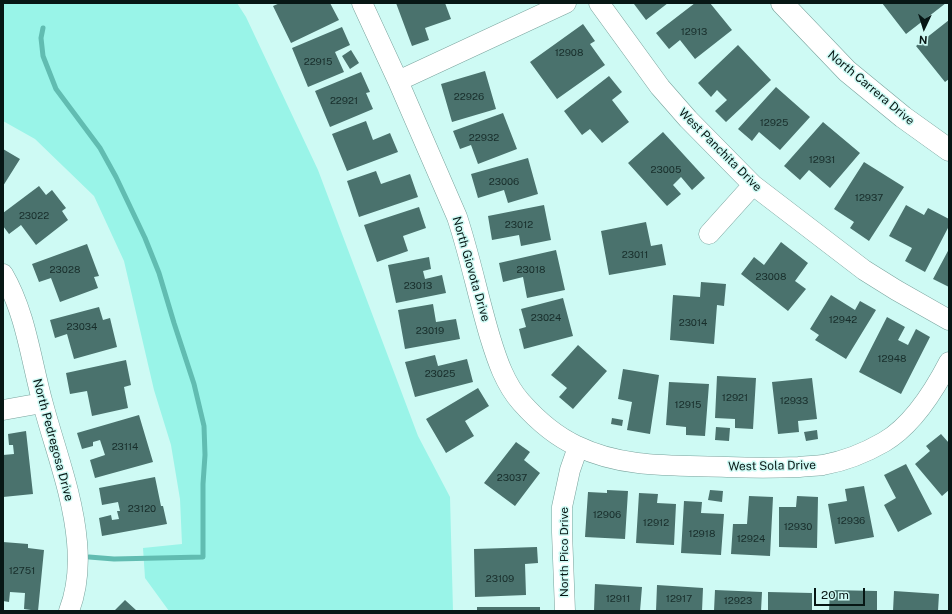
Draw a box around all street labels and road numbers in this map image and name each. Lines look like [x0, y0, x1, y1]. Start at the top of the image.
street label: North Carrera Drive [825, 48, 917, 128]
street label: West Panchita Drive [675, 105, 765, 195]
street label: North Giovota Drive [449, 215, 493, 323]
street label: North Pedregosa Drive [30, 377, 76, 503]
street label: West Sola Drive [728, 458, 816, 474]
street label: North Pico Drive [557, 507, 571, 597]

